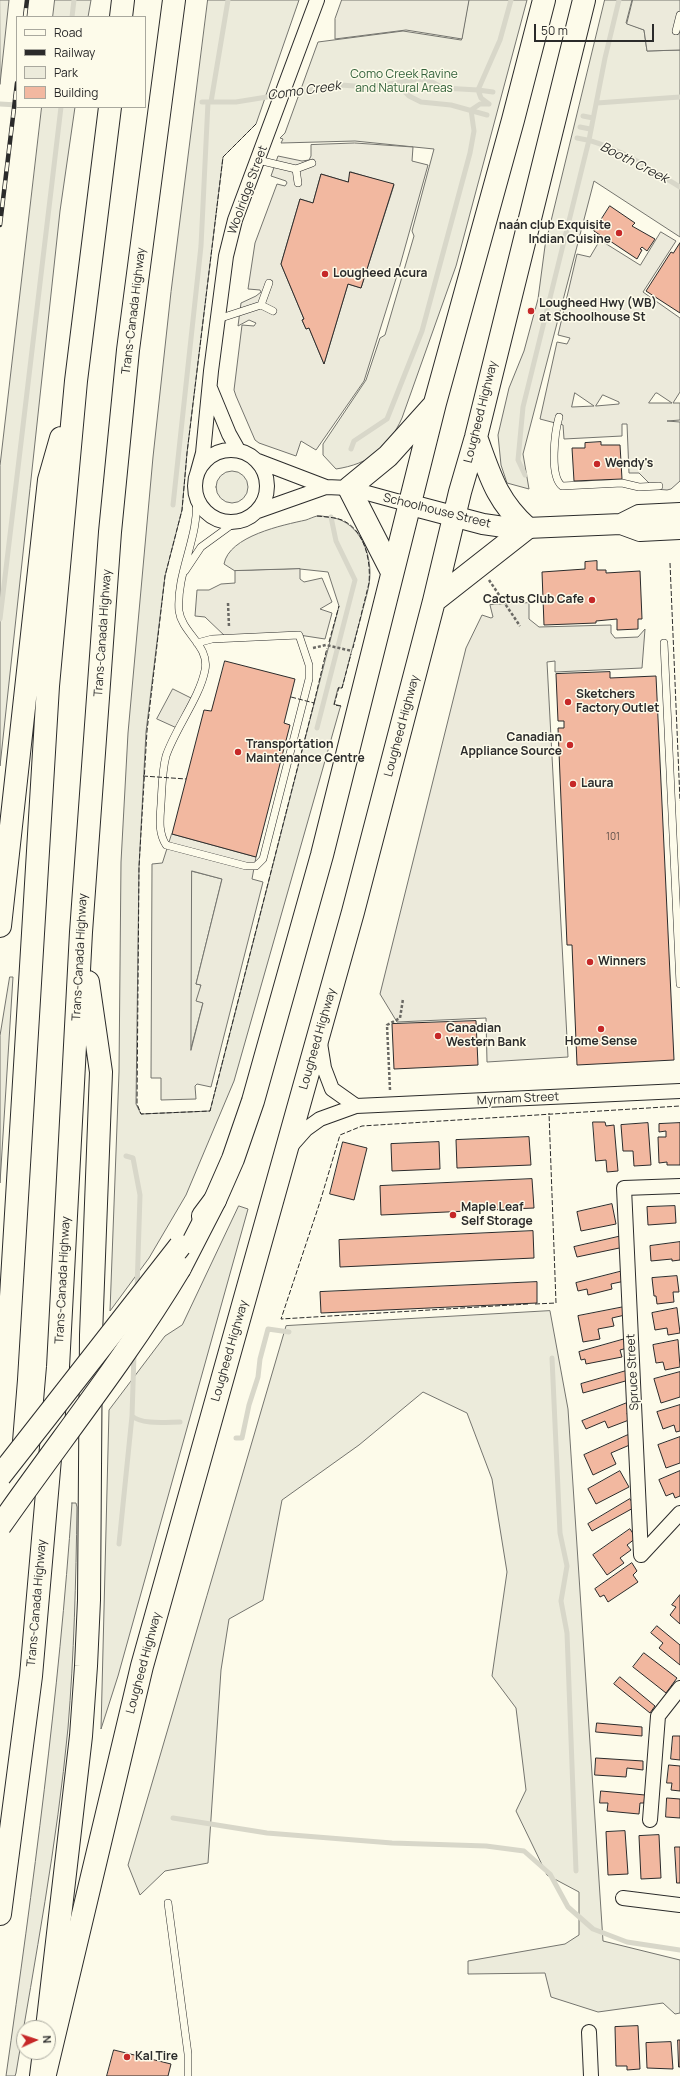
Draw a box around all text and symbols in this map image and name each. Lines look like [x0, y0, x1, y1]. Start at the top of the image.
legend [16, 16, 146, 108]
scale bar [536, 16, 656, 42]
text: 50 m [541, 22, 568, 39]
text: Road [54, 24, 82, 41]
text: Railway [54, 44, 95, 61]
text: Park [54, 64, 78, 81]
park label: Como Creek Ravine and Natural Areas [350, 68, 458, 96]
water label: Como Creek [266, 78, 342, 104]
text: Building [54, 84, 98, 101]
water label: Booth Creek [597, 139, 671, 187]
street label: Woolridge Street [225, 144, 271, 236]
place label: naán club Exquisite Indian Cuisine [499, 219, 611, 247]
marker: naán club Exquisite Indian Cuisine [614, 228, 624, 238]
street label: Trans-Canada Highway [119, 247, 149, 375]
place label: Lougheed Acura [333, 267, 427, 281]
marker: Lougheed Acura [320, 269, 330, 279]
place label: Lougheed Hwy (WB) at Schoolhouse St [539, 297, 657, 325]
marker: Lougheed Hwy (WB) at Schoolhouse St [526, 306, 536, 316]
street label: Lougheed Highway [461, 359, 501, 465]
place label: Wendy's [605, 457, 653, 471]
marker: Wendy's [592, 459, 602, 469]
street label: Schoolhouse Street [382, 491, 492, 531]
street label: Trans-Canada Highway [91, 569, 115, 697]
place label: Cactus Club Cafe [483, 593, 584, 607]
marker: Cactus Club Cafe [587, 595, 597, 605]
street label: Lougheed Highway [381, 673, 423, 779]
place label: Sketchers Factory Outlet [576, 688, 659, 716]
marker: Sketchers Factory Outlet [563, 697, 573, 707]
place label: Canadian Appliance Source [460, 731, 562, 759]
place label: Transportation Maintenance Centre [246, 738, 365, 766]
marker: Canadian Appliance Source [565, 740, 575, 750]
marker: Transportation Maintenance Centre [233, 747, 243, 757]
place label: Laura [581, 777, 613, 791]
marker: Laura [568, 779, 578, 789]
house number: 101 [606, 831, 620, 843]
street label: Trans-Canada Highway [69, 893, 91, 1021]
place label: Winners [598, 955, 646, 969]
marker: Winners [585, 957, 595, 967]
street label: Lougheed Highway [297, 987, 339, 1091]
place label: Canadian Western Bank [446, 1022, 526, 1050]
marker: Home Sense [596, 1024, 606, 1034]
marker: Canadian Western Bank [433, 1031, 443, 1041]
place label: Home Sense [565, 1035, 637, 1049]
street label: Myrnam Street [477, 1090, 559, 1108]
place label: Maple Leaf Self Storage [461, 1201, 533, 1229]
marker: Maple Leaf Self Storage [448, 1210, 458, 1220]
street label: Trans-Canada Highway [52, 1216, 74, 1344]
street label: Lougheed Highway [209, 1299, 251, 1403]
street label: Spruce Street [624, 1333, 642, 1411]
street label: Trans-Canada Highway [24, 1539, 50, 1667]
street label: Lougheed Highway [123, 1610, 165, 1716]
north arrow [16, 2020, 56, 2060]
text: N [40, 2035, 55, 2044]
place label: Kal Tire [135, 2050, 178, 2064]
marker: Kal Tire [122, 2052, 132, 2062]

